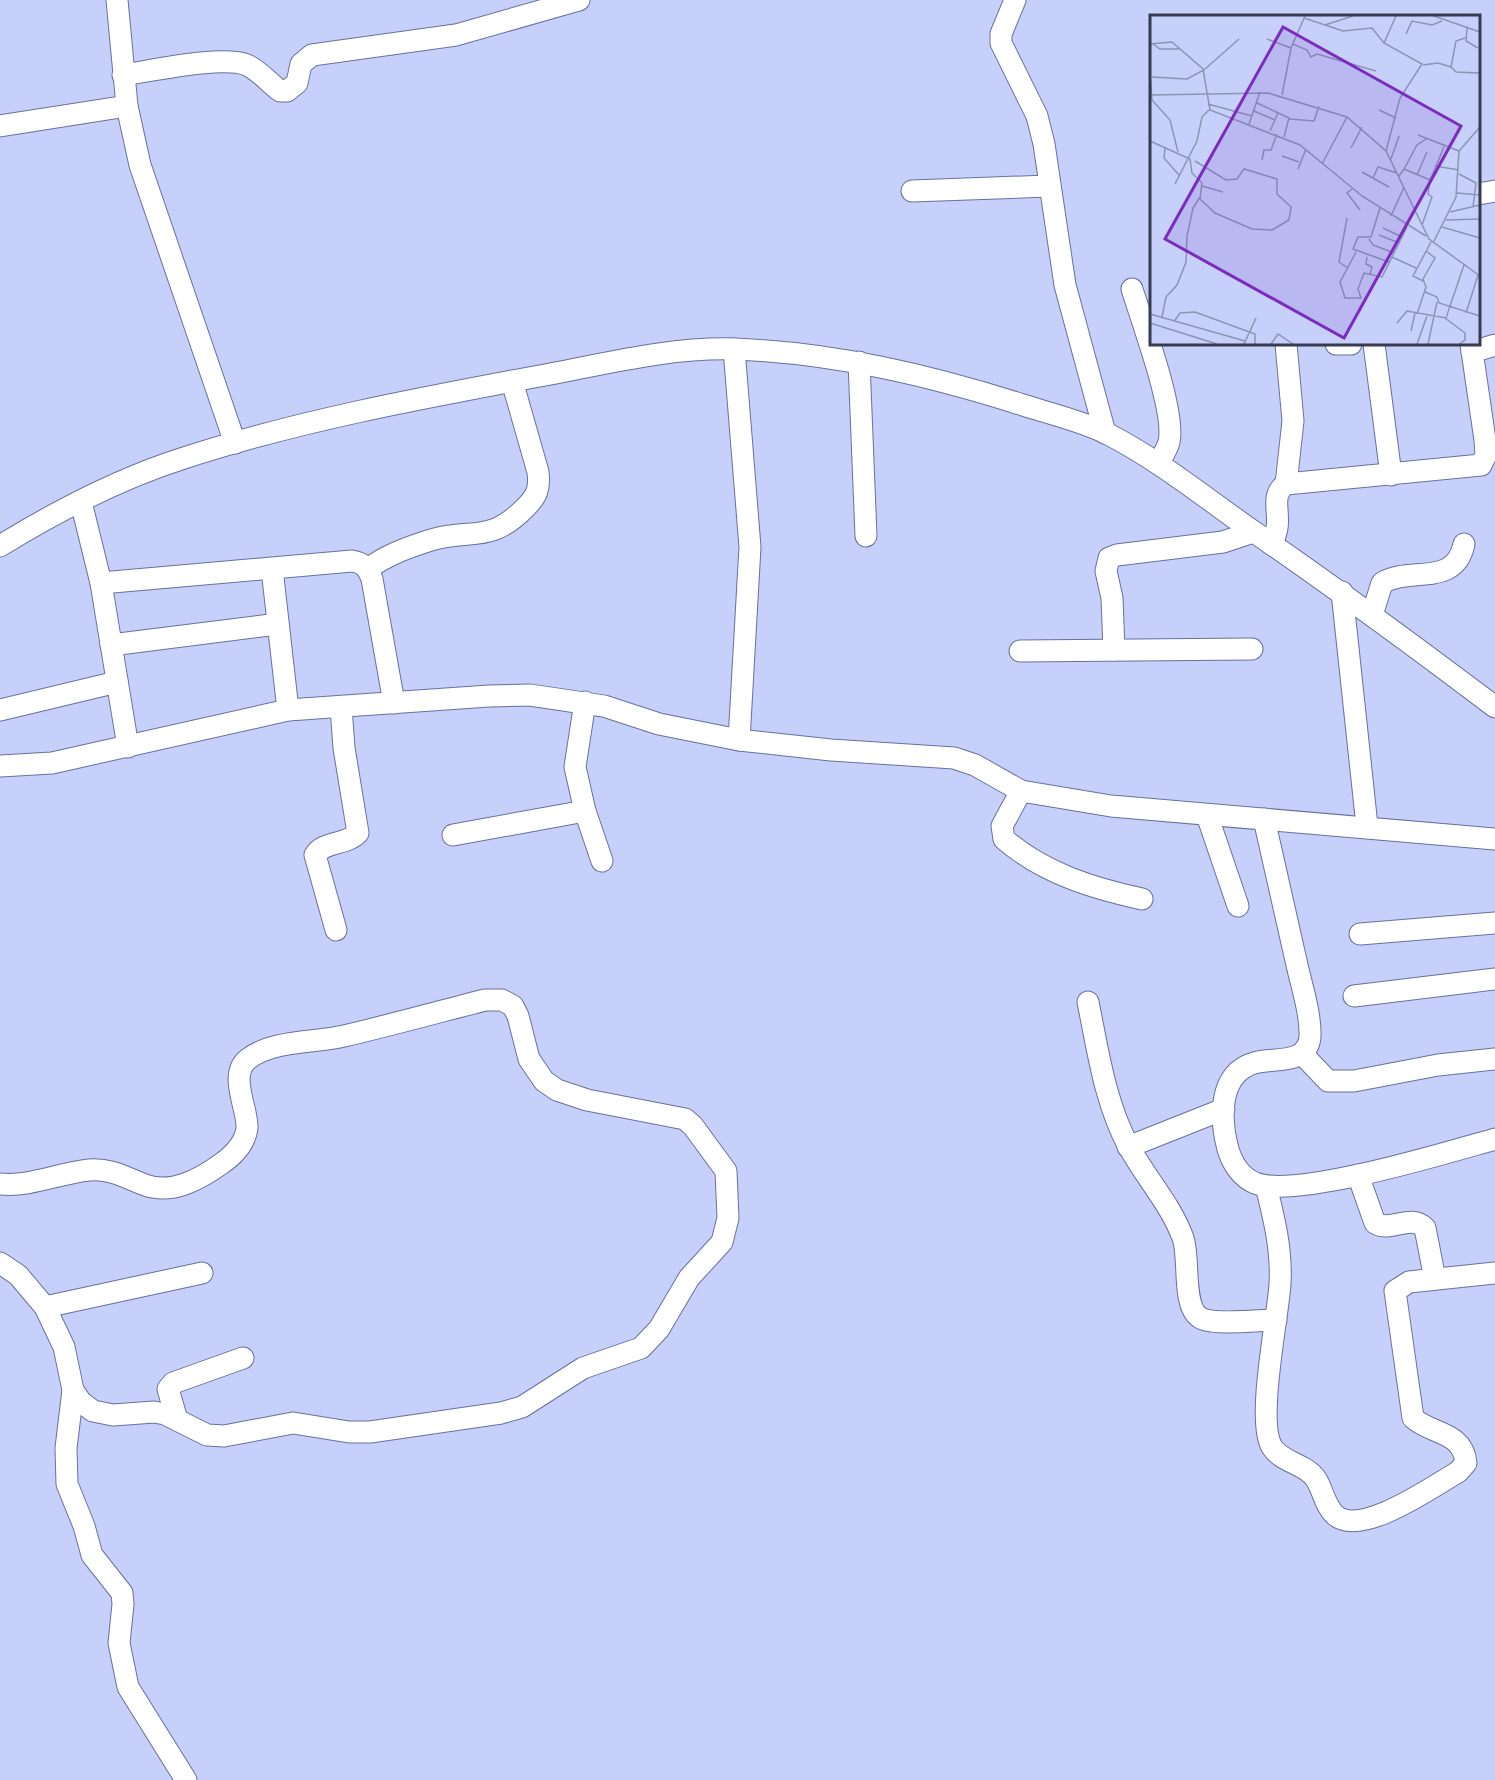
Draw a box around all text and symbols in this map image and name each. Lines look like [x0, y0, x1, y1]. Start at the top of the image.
inset map [1150, 15, 1480, 345]

